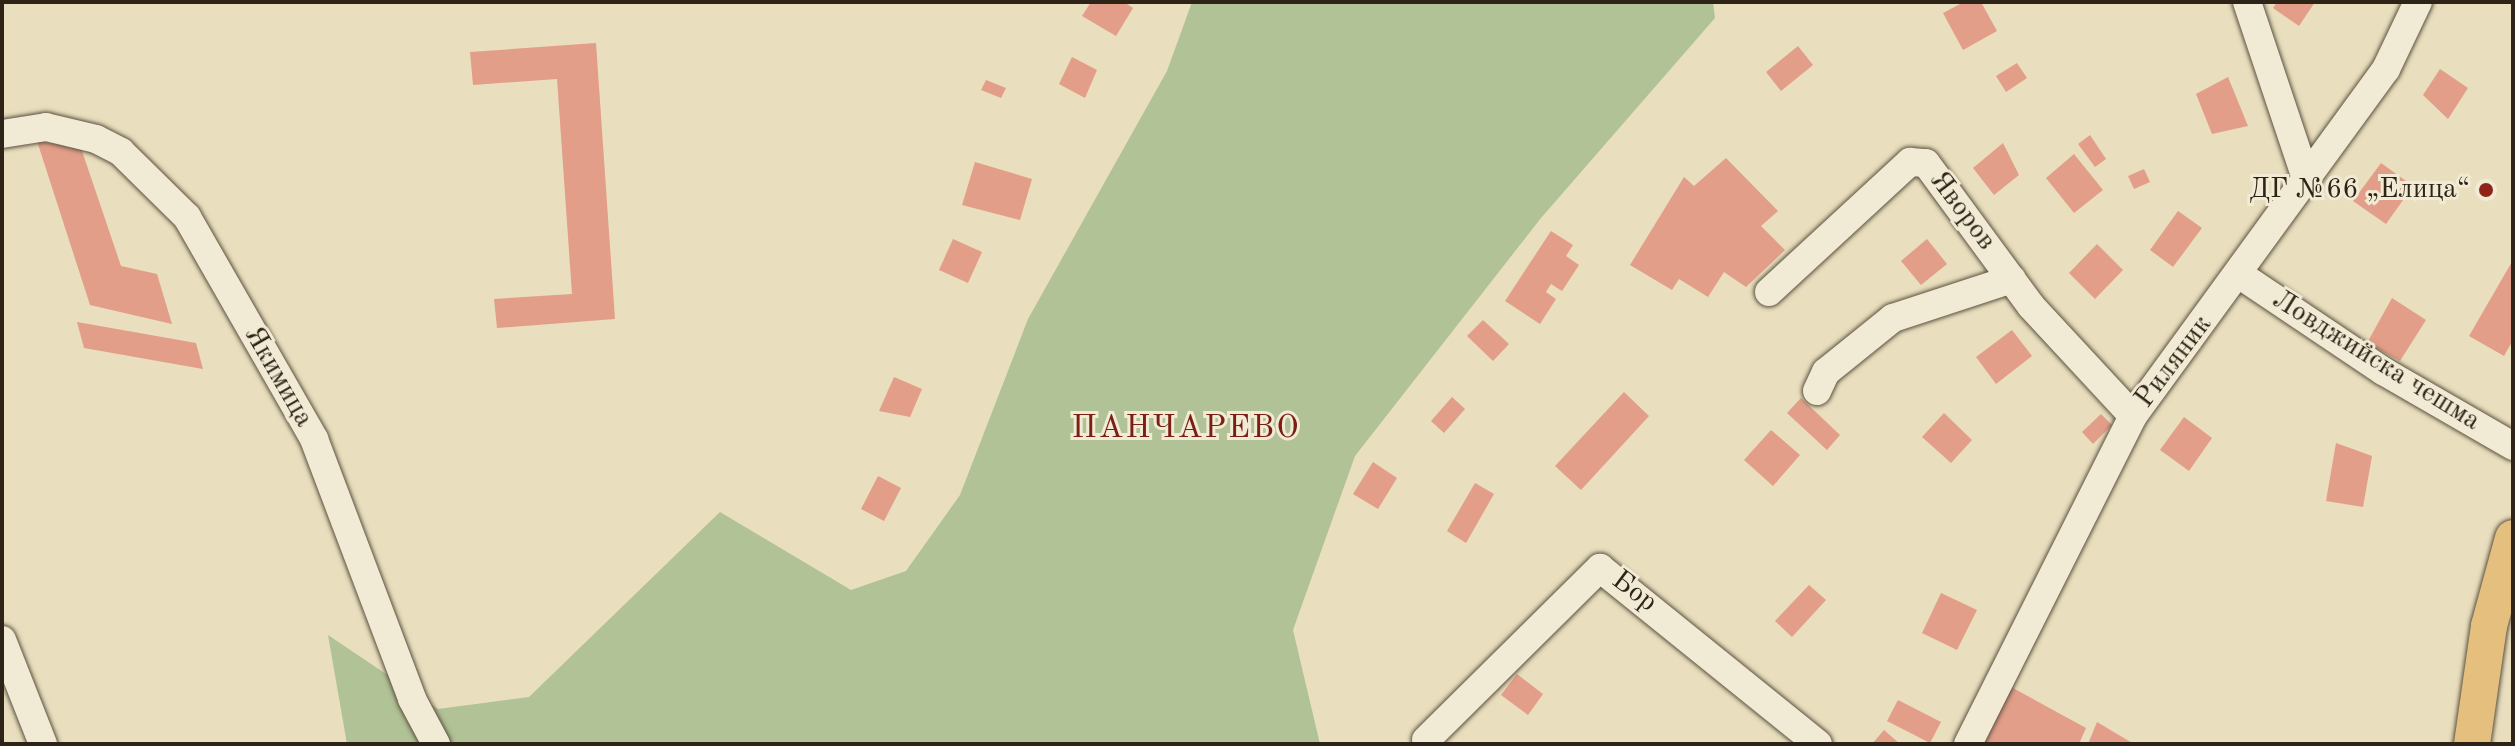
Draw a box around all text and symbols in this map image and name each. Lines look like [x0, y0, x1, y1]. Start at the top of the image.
street label: Яворов [1921, 165, 2003, 257]
place label: ДГ №66 „Елица“ [2249, 173, 2470, 207]
marker: ДГ №66 „Елица“ [2477, 181, 2495, 199]
street label: Ловджийска чешма [2266, 283, 2486, 439]
street label: Риляник [2128, 309, 2220, 415]
street label: Якимица [236, 321, 320, 433]
district label: ПАНЧАРЕВО [1071, 410, 1301, 448]
street label: Бор [1605, 564, 1663, 620]

